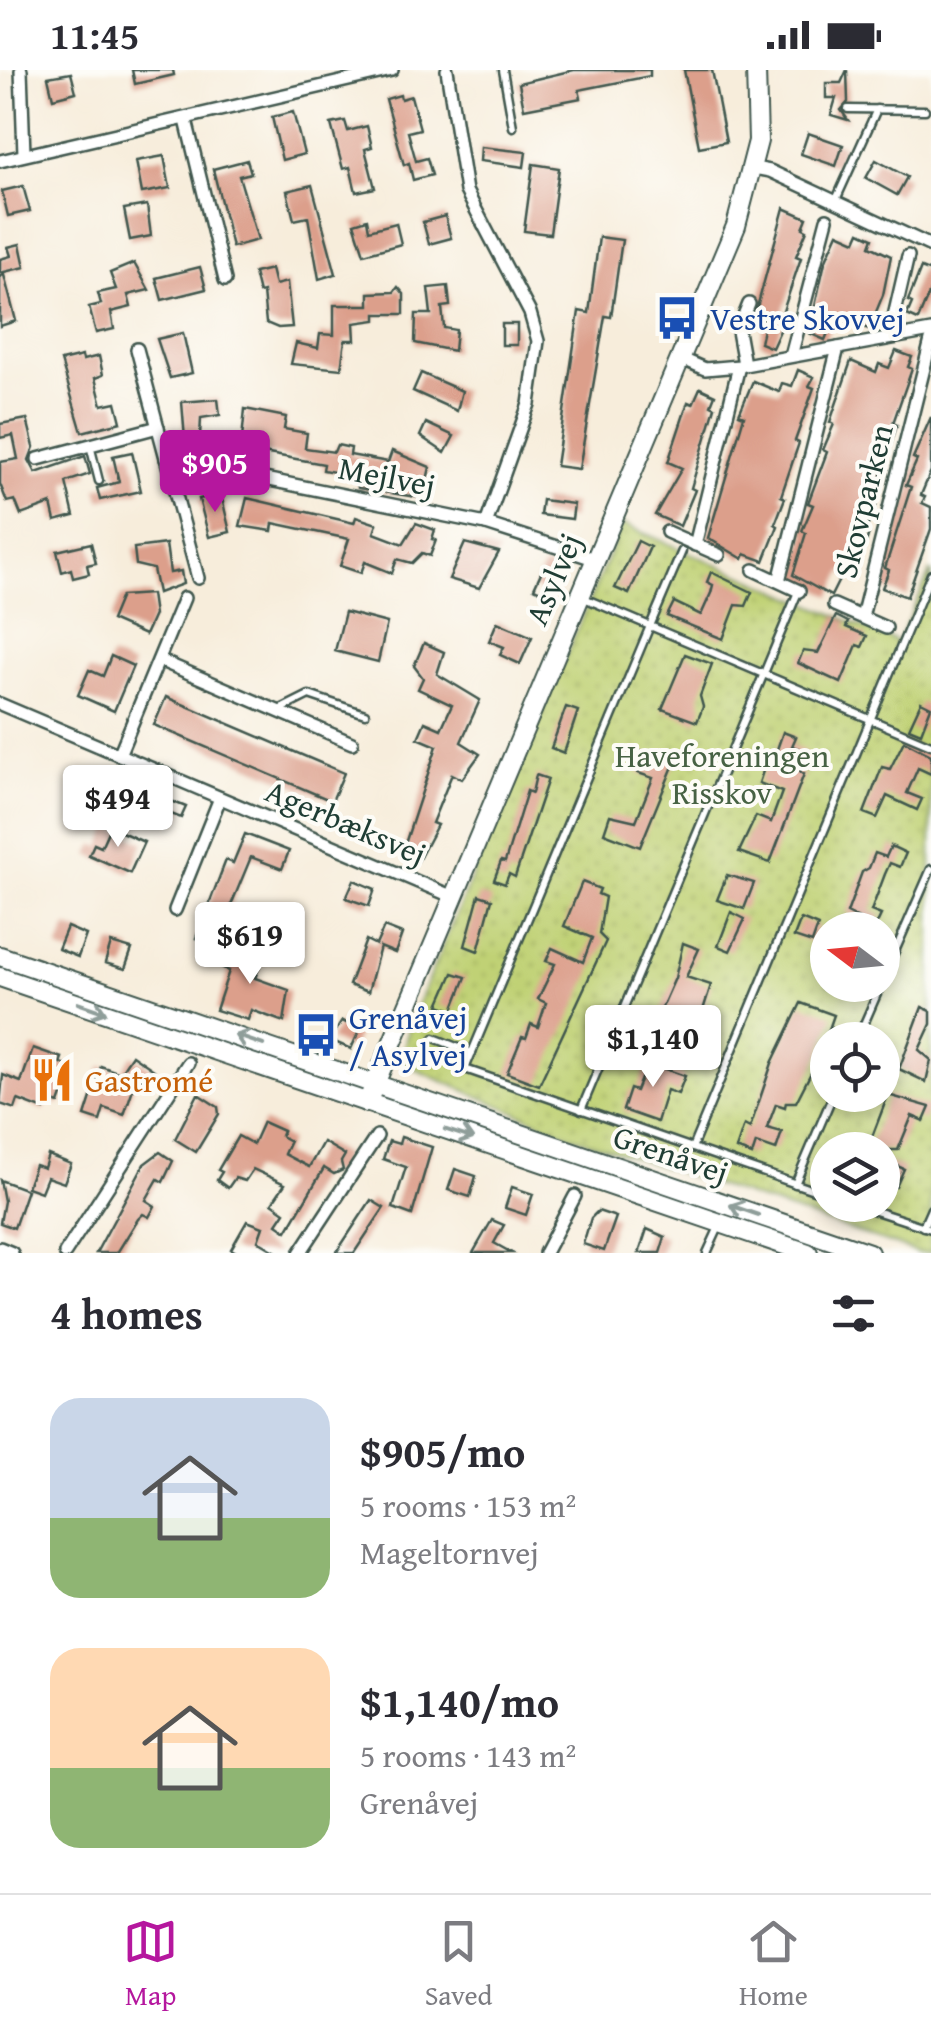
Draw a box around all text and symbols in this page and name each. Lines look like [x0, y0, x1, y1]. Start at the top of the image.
text: 11:45 [50, 7, 140, 63]
bus stop icon: Vestre Skovvej [653, 294, 701, 342]
place label: Vestre Skovvej [710, 295, 904, 342]
street label: Skovparken [821, 419, 905, 583]
pin: $905 [156, 430, 274, 515]
text: $905 [182, 439, 248, 486]
street label: Mejlvej [335, 444, 439, 508]
street label: Asylvej [513, 526, 593, 632]
park label: Haveforeningen Risskov [615, 732, 829, 816]
pin: $494 [59, 765, 177, 850]
street label: Agerbæksvej [258, 767, 434, 877]
text: $494 [85, 774, 151, 821]
pin: $619 [191, 902, 309, 987]
text: $619 [217, 911, 283, 958]
north arrow [810, 912, 900, 1002]
map controls [810, 912, 900, 1222]
place label: Grenåvej / Asylvej [349, 994, 467, 1078]
one-way arrow [76, 1001, 108, 1019]
pin: $1,140 [572, 1005, 734, 1090]
bus stop icon: Grenåvej / Asylvej [292, 1011, 340, 1059]
text: $1,140 [607, 1014, 699, 1061]
button: locate [810, 1022, 900, 1112]
one-way arrow [233, 1029, 265, 1047]
restaurant icon: Gastromé [28, 1056, 76, 1104]
place label: Gastromé [85, 1057, 213, 1104]
street label: Grenåvej [607, 1112, 735, 1196]
one-way arrow [443, 1127, 475, 1145]
button: layers [810, 1132, 900, 1222]
one-way arrow [729, 1200, 760, 1218]
text: 4 homes [50, 1283, 203, 1344]
icon: filters [826, 1286, 881, 1341]
text: $905/mo [360, 1421, 525, 1482]
icon: home [130, 1438, 250, 1558]
text: 5 rooms · 153 m² [360, 1482, 576, 1529]
text: Mageltornvej [360, 1529, 539, 1576]
text: $1,140/mo [360, 1671, 559, 1732]
icon: home [130, 1688, 250, 1808]
text: 5 rooms · 143 m² [360, 1732, 576, 1779]
text: Grenåvej [360, 1779, 478, 1826]
tab: Map [123, 1914, 178, 2015]
tab: Saved [425, 1914, 492, 2015]
tab: Home [739, 1914, 808, 2015]

